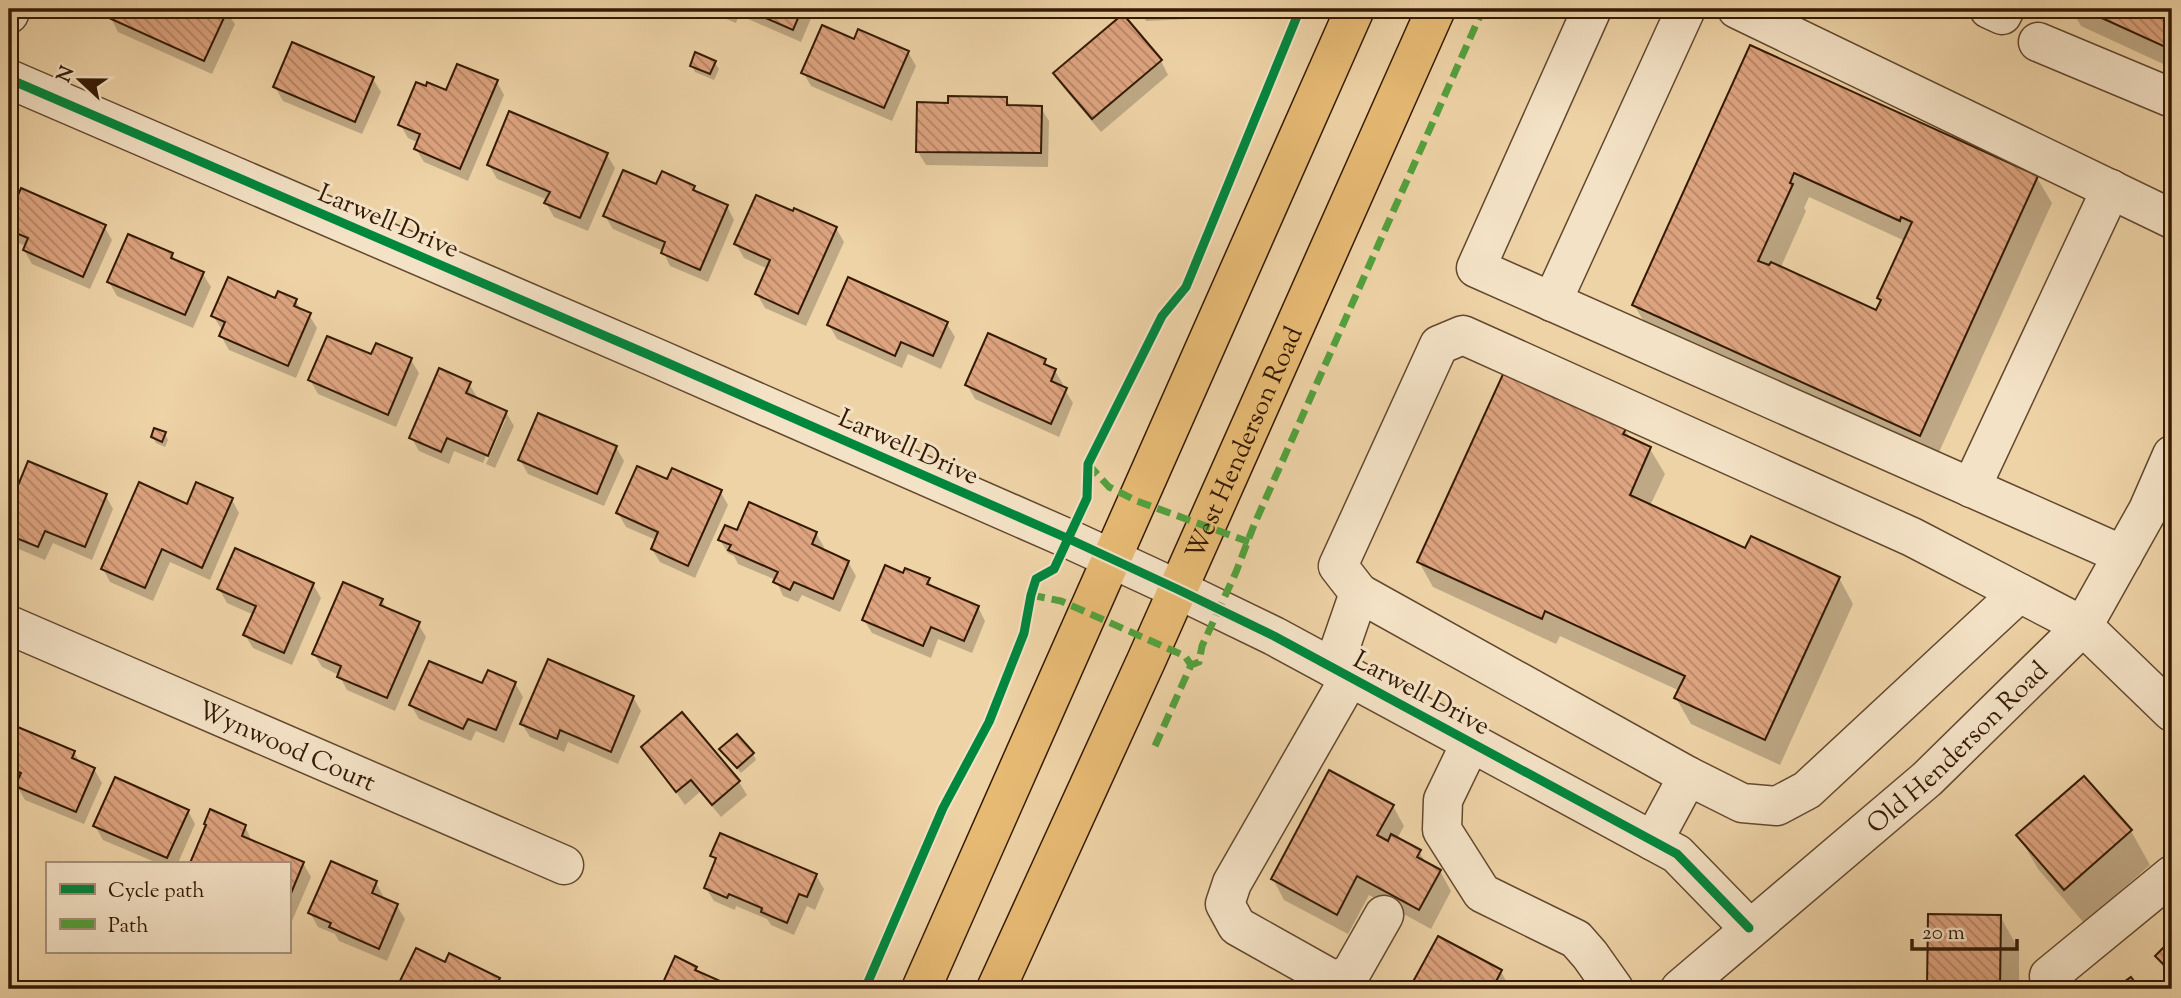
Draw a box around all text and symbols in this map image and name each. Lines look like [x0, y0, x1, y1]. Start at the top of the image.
north arrow [46, 46, 116, 116]
text: N [51, 62, 82, 87]
street label: Larwell Drive [312, 176, 464, 269]
street label: West Henderson Road [1178, 321, 1314, 566]
street label: Larwell Drive [832, 401, 984, 496]
street label: Larwell Drive [1346, 643, 1496, 746]
street label: Old Henderson Road [1860, 654, 2058, 844]
street label: Wynwood Court [191, 693, 381, 802]
legend [46, 862, 290, 953]
text: Cycle path [108, 877, 205, 907]
scale bar [1912, 907, 2016, 951]
text: Path [108, 912, 149, 942]
text: 20 m [1922, 919, 1965, 949]

